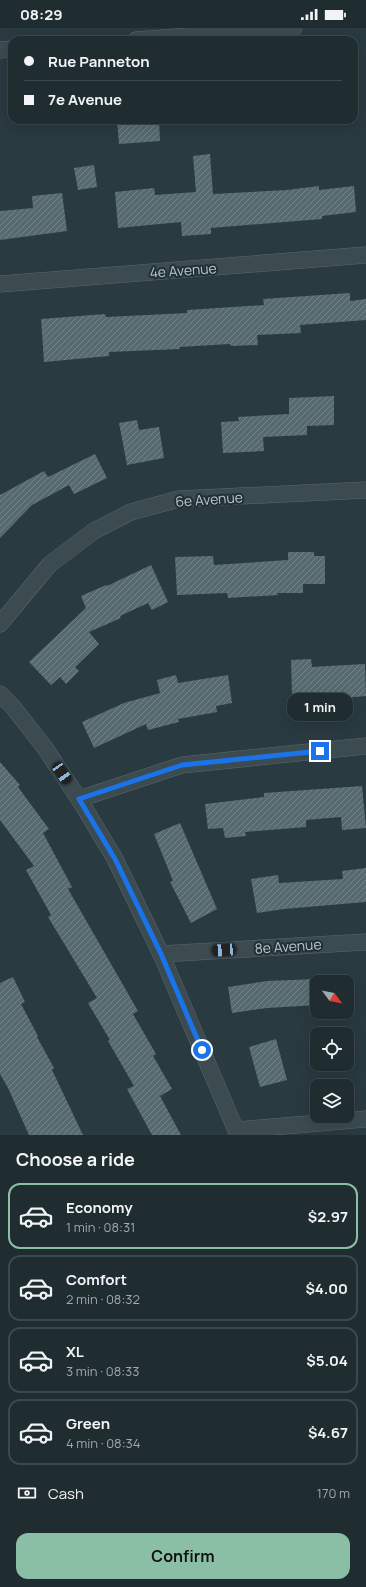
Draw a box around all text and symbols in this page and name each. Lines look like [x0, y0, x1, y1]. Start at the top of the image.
text: 08:29 [20, 4, 62, 25]
text: Rue Panneton [48, 51, 150, 72]
text: 7e Avenue [48, 89, 122, 110]
street label: 4e Avenue [149, 258, 217, 282]
street label: 6e Avenue [175, 487, 243, 511]
callout: 1 min [287, 693, 353, 721]
text: 1 min [304, 698, 336, 716]
route end [311, 742, 329, 760]
car [50, 760, 74, 786]
street label: 8e Avenue [254, 934, 322, 958]
car [212, 943, 236, 957]
north arrow [310, 975, 354, 1019]
map controls [310, 975, 354, 1123]
button: locate [310, 1027, 354, 1071]
route start [193, 1041, 211, 1059]
button: layers [310, 1079, 354, 1123]
text: Choose a ride [16, 1147, 135, 1171]
text: Economy [66, 1197, 133, 1218]
icon: car [18, 1198, 54, 1234]
text: $2.97 [308, 1206, 348, 1227]
text: 1 min · 08:31 [66, 1218, 135, 1236]
text: Comfort [66, 1269, 127, 1290]
icon: car [18, 1270, 54, 1306]
text: $4.00 [305, 1278, 348, 1299]
text: 2 min · 08:32 [66, 1290, 140, 1308]
text: XL [66, 1341, 84, 1362]
icon: car [18, 1342, 54, 1378]
text: $5.04 [306, 1350, 348, 1371]
text: 3 min · 08:33 [66, 1362, 139, 1380]
text: Green [66, 1413, 110, 1434]
icon: car [18, 1414, 54, 1450]
text: $4.67 [308, 1422, 348, 1443]
text: 4 min · 08:34 [66, 1434, 140, 1452]
icon: cash [16, 1482, 38, 1504]
text: Cash [48, 1483, 84, 1504]
text: 170 m [317, 1484, 350, 1502]
button: Confirm [16, 1533, 350, 1579]

